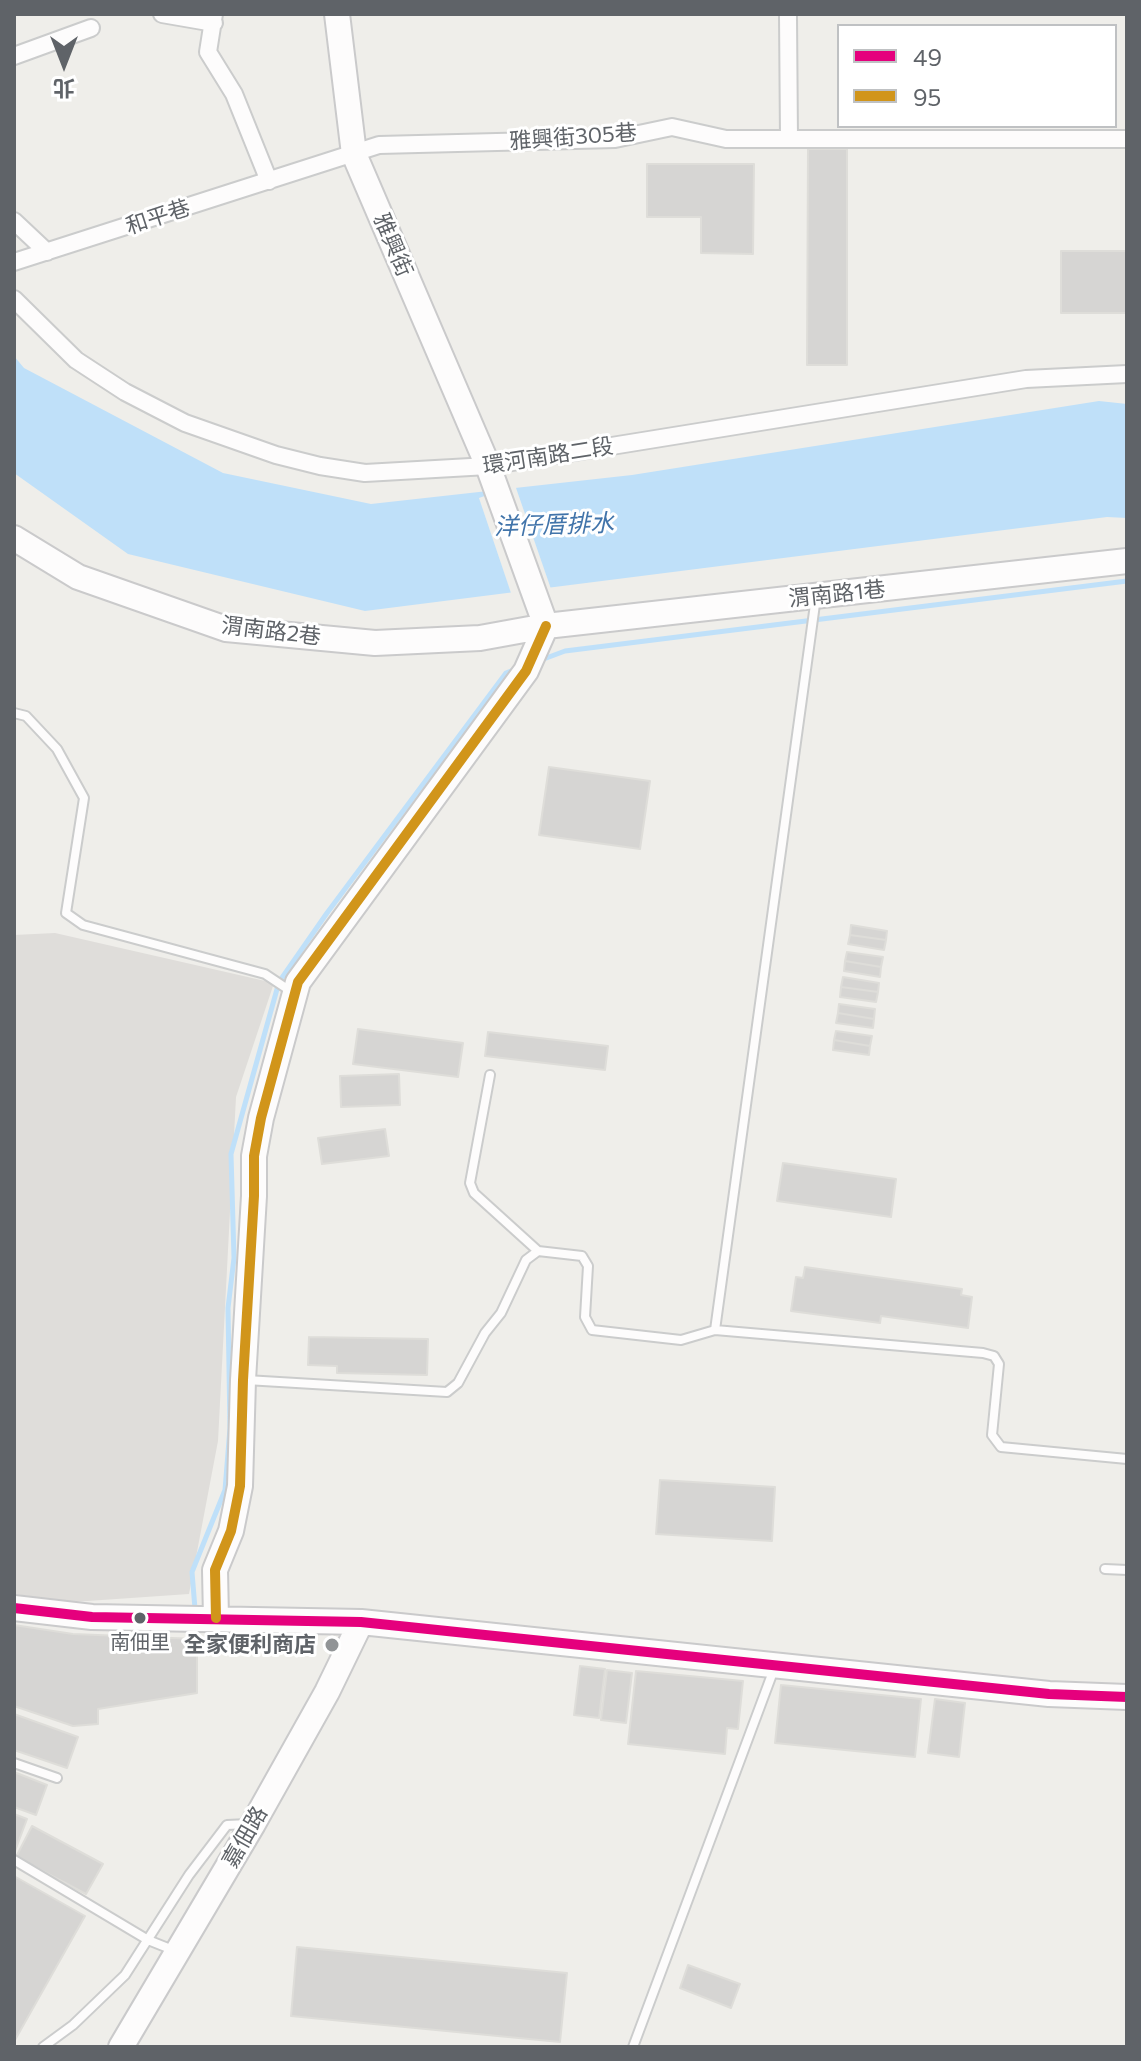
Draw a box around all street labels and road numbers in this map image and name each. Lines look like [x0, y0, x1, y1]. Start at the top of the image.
street label: 雅興街305巷 [508, 119, 638, 155]
street label: 和平巷 [123, 194, 193, 240]
street label: 雅興街 [368, 209, 418, 281]
street label: 環河南路二段 [481, 433, 615, 479]
street label: 渭南路1巷 [787, 576, 887, 612]
street label: 渭南路2巷 [220, 612, 322, 650]
street label: 嘉佃路 [217, 1802, 273, 1872]

